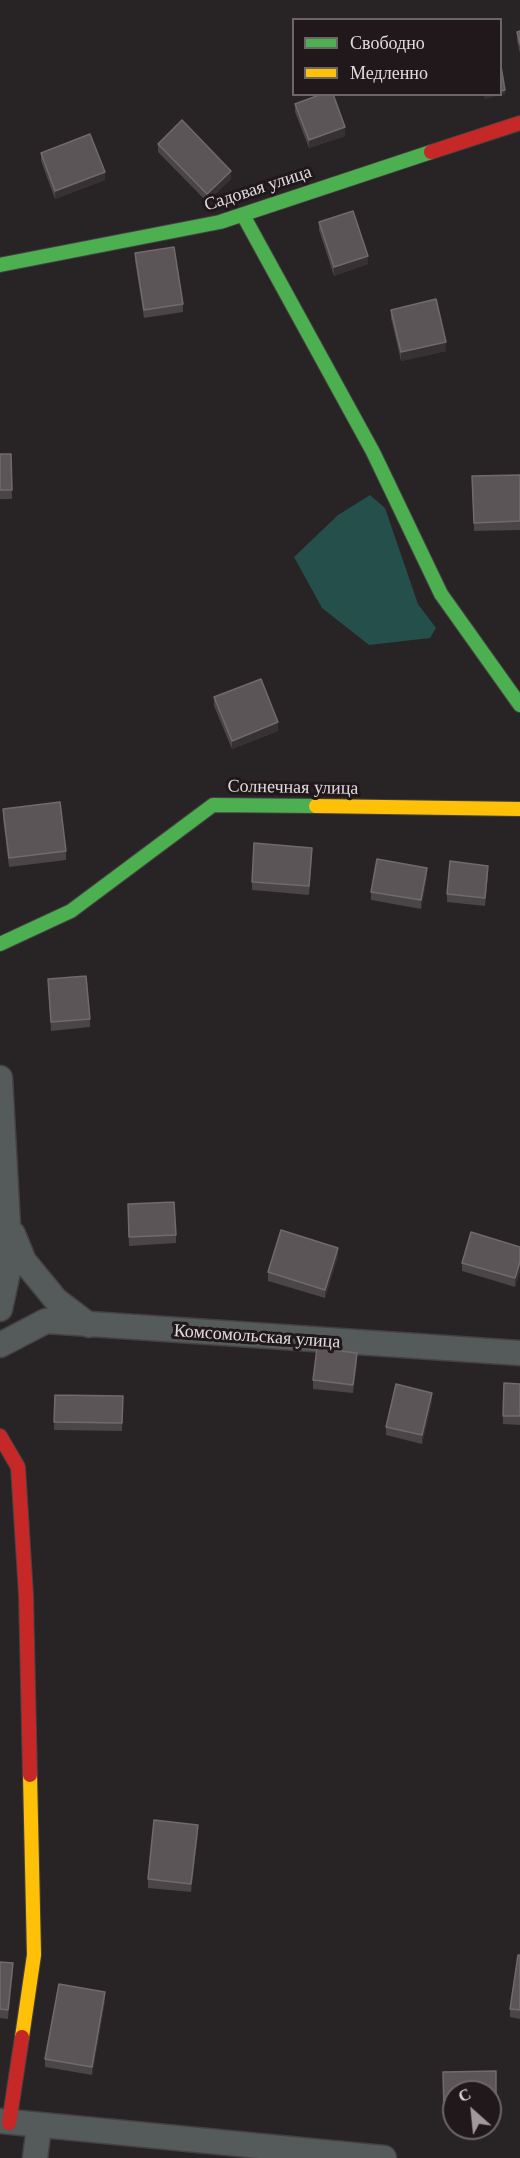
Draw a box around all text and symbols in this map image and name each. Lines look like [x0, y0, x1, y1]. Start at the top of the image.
legend [292, 18, 502, 96]
text: Свободно [350, 33, 425, 53]
text: Медленно [350, 63, 428, 83]
street label: Садовая улица [202, 161, 314, 217]
street label: Солнечная улица [227, 776, 359, 800]
street label: Комсомольская улица [173, 1320, 341, 1354]
north arrow [442, 2080, 502, 2140]
text: С [455, 2085, 474, 2105]

